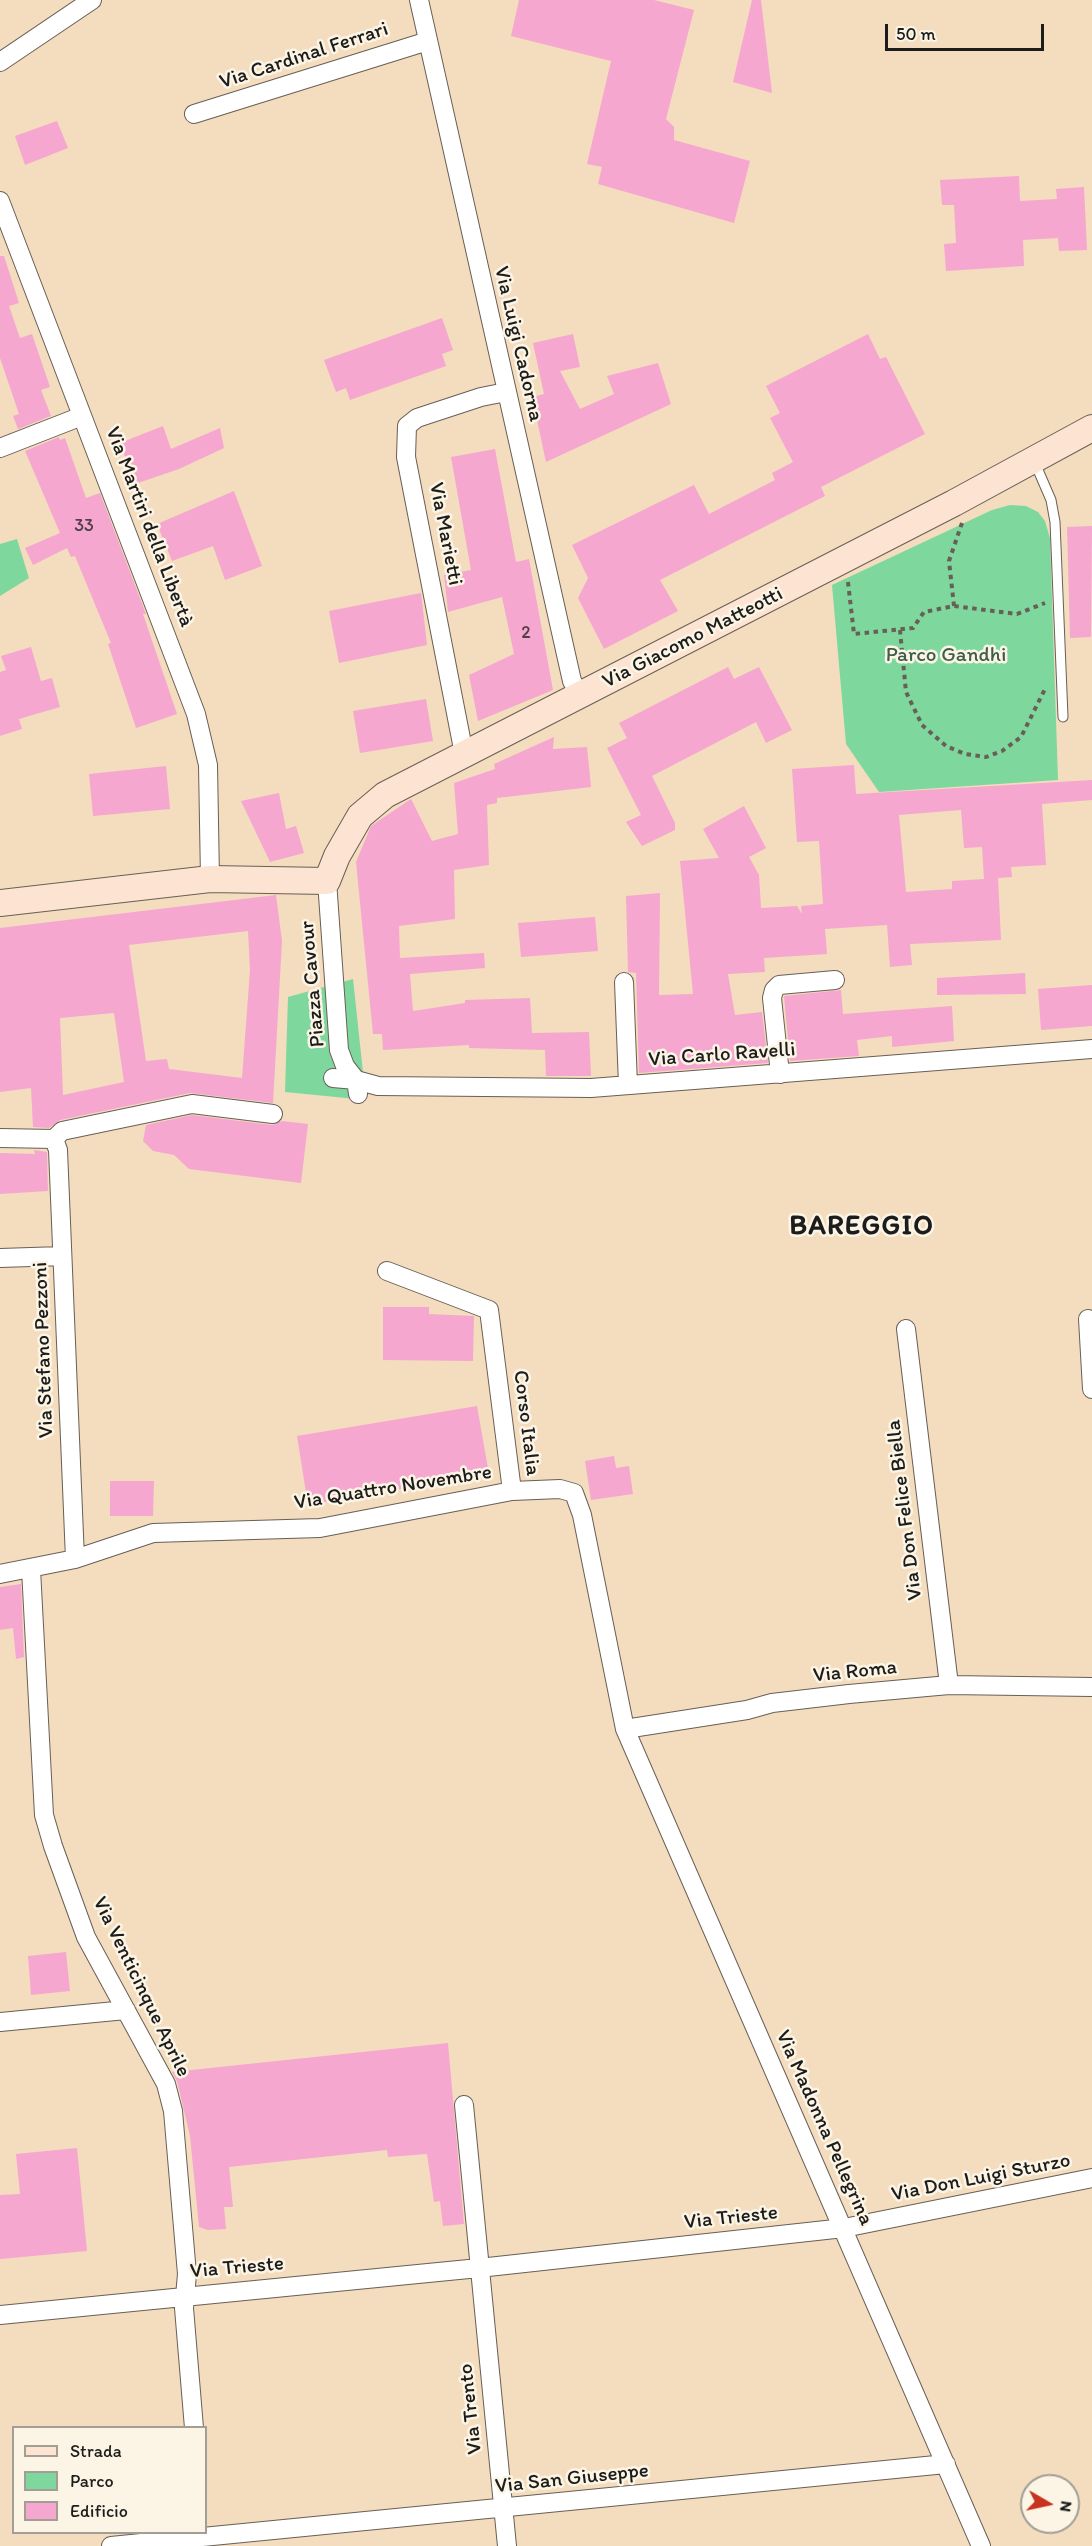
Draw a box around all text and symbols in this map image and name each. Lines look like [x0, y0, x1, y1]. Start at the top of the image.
scale bar [888, 12, 1047, 50]
street label: Via Cardinal Ferrari [216, 17, 392, 95]
text: 50 m [896, 23, 936, 45]
street label: Via Luigi Cadorna [488, 264, 548, 424]
street label: Via Martiri della Libertà [99, 423, 199, 631]
street label: Via Marietti [423, 480, 467, 588]
house number: 33 [74, 515, 94, 537]
street label: Via Giacomo Matteotti [599, 582, 787, 694]
house number: 2 [521, 622, 531, 644]
park label: Parco Gandhi [886, 643, 1006, 669]
street label: Piazza Cavour [295, 920, 331, 1048]
street label: Via Carlo Ravelli [648, 1037, 796, 1073]
district label: BAREGGIO [789, 1211, 935, 1243]
street label: Via Stefano Pezzoni [28, 1261, 60, 1439]
street label: Corso Italia [507, 1369, 545, 1477]
street label: Via Don Felice Biella [881, 1418, 929, 1602]
street label: Via Quattro Novembre [292, 1460, 494, 1516]
street label: Via Roma [812, 1655, 898, 1689]
street label: Via Venticinque Aprile [86, 1893, 196, 2081]
street label: Via Madonna Pellegrina [770, 2026, 878, 2230]
street label: Via Don Luigi Sturzo [889, 2148, 1073, 2208]
street label: Via Trieste [683, 2201, 779, 2235]
street label: Via Trieste [189, 2251, 285, 2285]
street label: Via Trento [454, 2362, 488, 2456]
legend [12, 2426, 207, 2534]
text: Strada [70, 2440, 122, 2462]
street label: Via San Giuseppe [494, 2458, 650, 2500]
text: Parco [70, 2470, 114, 2492]
north arrow [1020, 2474, 1080, 2534]
text: Edificio [70, 2500, 128, 2522]
text: N [1056, 2500, 1077, 2513]

